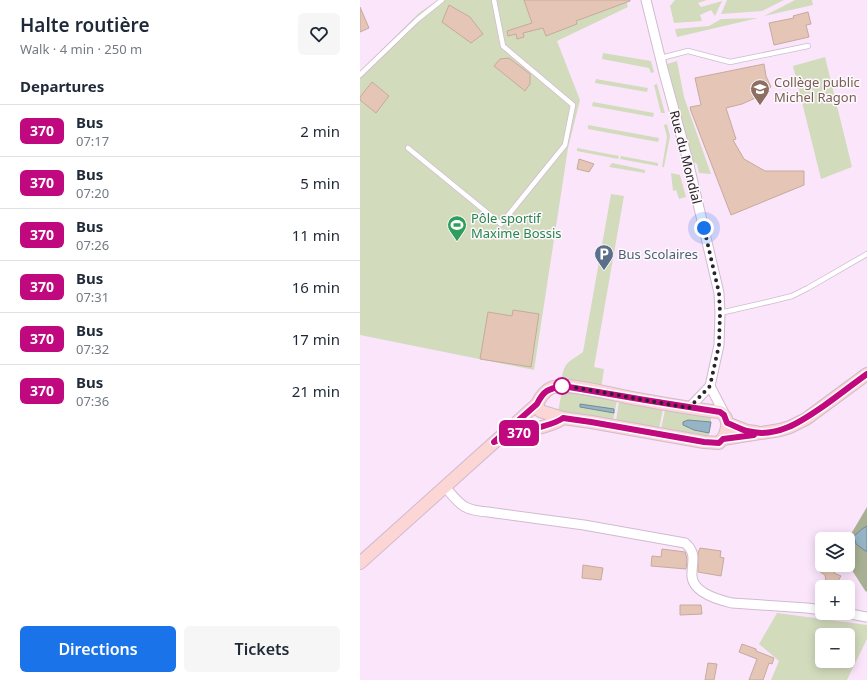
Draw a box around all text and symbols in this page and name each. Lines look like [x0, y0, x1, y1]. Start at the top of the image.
text: Halte routière [20, 12, 150, 38]
button: heart [298, 13, 340, 55]
text: Walk · 4 min · 250 m [20, 40, 142, 58]
place label: Collège public Michel Ragon [774, 73, 860, 106]
text: Departures [20, 76, 104, 96]
school or university icon: Collège public Michel Ragon [749, 78, 771, 106]
street label: Rue du Mondial [666, 108, 706, 206]
text: Bus [76, 112, 103, 132]
text: 370 [30, 121, 54, 140]
text: 2 min [300, 121, 340, 141]
text: 07:17 [76, 132, 109, 150]
text: Bus [76, 164, 103, 184]
text: 370 [30, 173, 54, 192]
text: 5 min [300, 173, 340, 193]
text: 07:20 [76, 184, 109, 202]
place label: Pôle sportif Maxime Bossis [471, 209, 562, 242]
sports icon: Pôle sportif Maxime Bossis [446, 214, 468, 242]
text: Bus [76, 216, 103, 236]
your location [694, 218, 714, 238]
text: 370 [30, 225, 54, 244]
text: 11 min [292, 225, 340, 245]
text: 07:26 [76, 236, 109, 254]
parking icon: Bus Scolaires [593, 243, 615, 271]
place label: Bus Scolaires [618, 245, 698, 263]
text: Bus [76, 268, 103, 288]
text: 370 [30, 277, 54, 296]
text: 16 min [292, 277, 340, 297]
text: 07:31 [76, 288, 109, 306]
text: Bus [76, 320, 103, 340]
text: 370 [30, 329, 54, 348]
text: 17 min [292, 329, 340, 349]
text: 07:32 [76, 340, 109, 358]
text: Bus [76, 372, 103, 392]
unlabelled marker [553, 377, 571, 395]
text: 370 [30, 381, 54, 400]
text: 21 min [292, 381, 340, 401]
text: 07:36 [76, 392, 109, 410]
line badge: 370 [496, 420, 542, 446]
text: 370 [507, 423, 531, 442]
map controls [815, 532, 855, 668]
button: layers [815, 532, 855, 572]
button: + [815, 580, 855, 620]
button: Directions [20, 626, 176, 672]
button: Tickets [184, 626, 340, 672]
button: − [815, 628, 855, 668]

